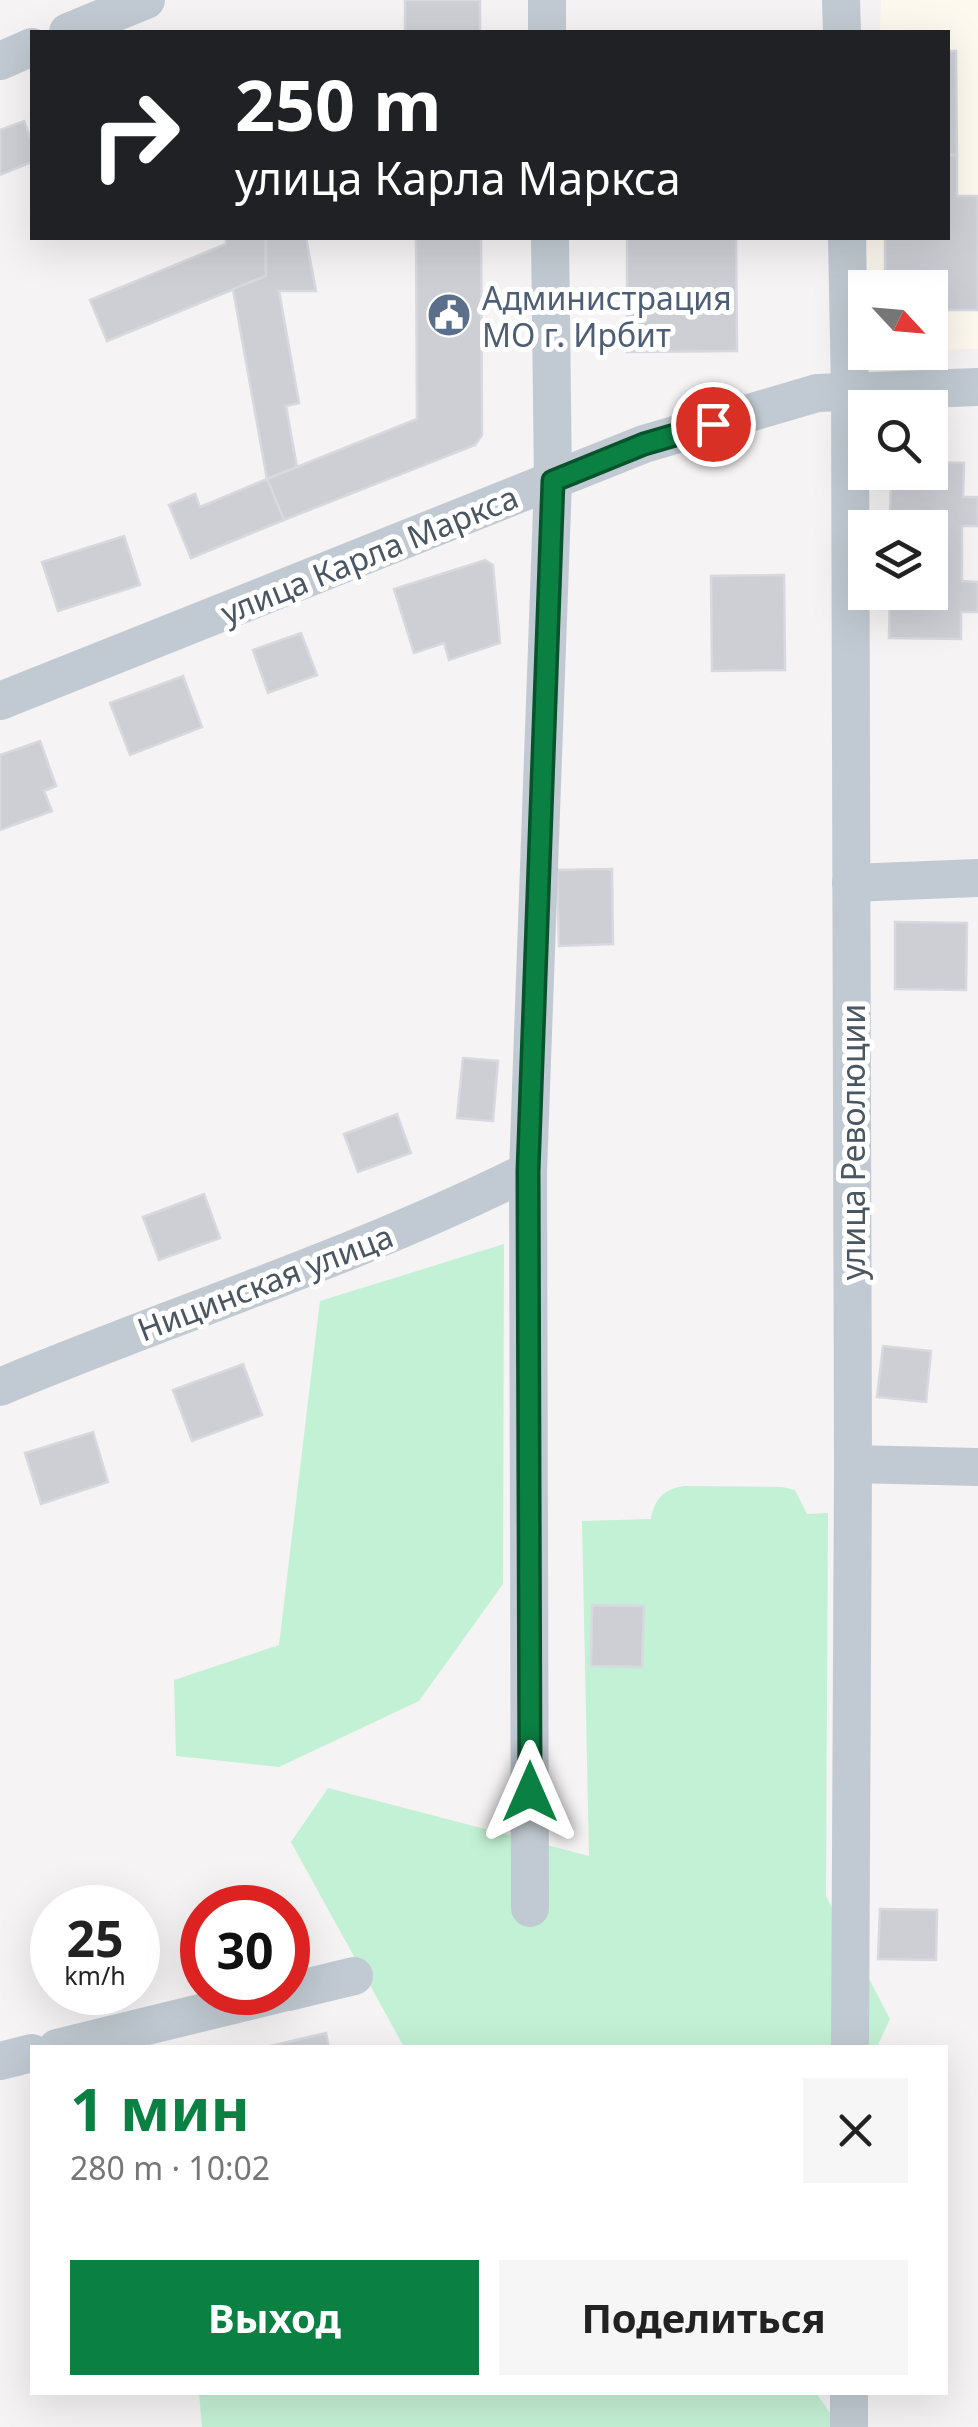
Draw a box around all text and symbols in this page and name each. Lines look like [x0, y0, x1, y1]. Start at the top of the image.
text: 250 m [235, 56, 442, 152]
icon: right [70, 70, 200, 200]
text: улица Карла Маркса [235, 147, 681, 208]
north arrow [848, 270, 948, 370]
map controls [848, 270, 948, 610]
place label: Администрация МО г. Ирбит [482, 276, 732, 356]
public building icon: Администрация МО г. Ирбит [426, 292, 472, 338]
pin [671, 382, 756, 467]
button: search [848, 390, 948, 490]
icon: arrive [686, 397, 741, 452]
street label: улица Карла Маркса [214, 475, 524, 633]
button: layers [848, 510, 948, 610]
street label: улица Революции [831, 1004, 874, 1280]
street label: Ницинская улица [131, 1214, 399, 1350]
position arrow [478, 1740, 582, 1844]
speed limit sign: 30 [180, 1885, 310, 2015]
text: 25 [66, 1904, 124, 1972]
text: km/h [64, 1958, 126, 1992]
text: 1 мин [70, 2067, 250, 2149]
button: close [803, 2078, 908, 2183]
text: 280 m · 10:02 [70, 2146, 270, 2189]
button: Выход [70, 2260, 479, 2375]
button: Поделиться [499, 2260, 908, 2375]

